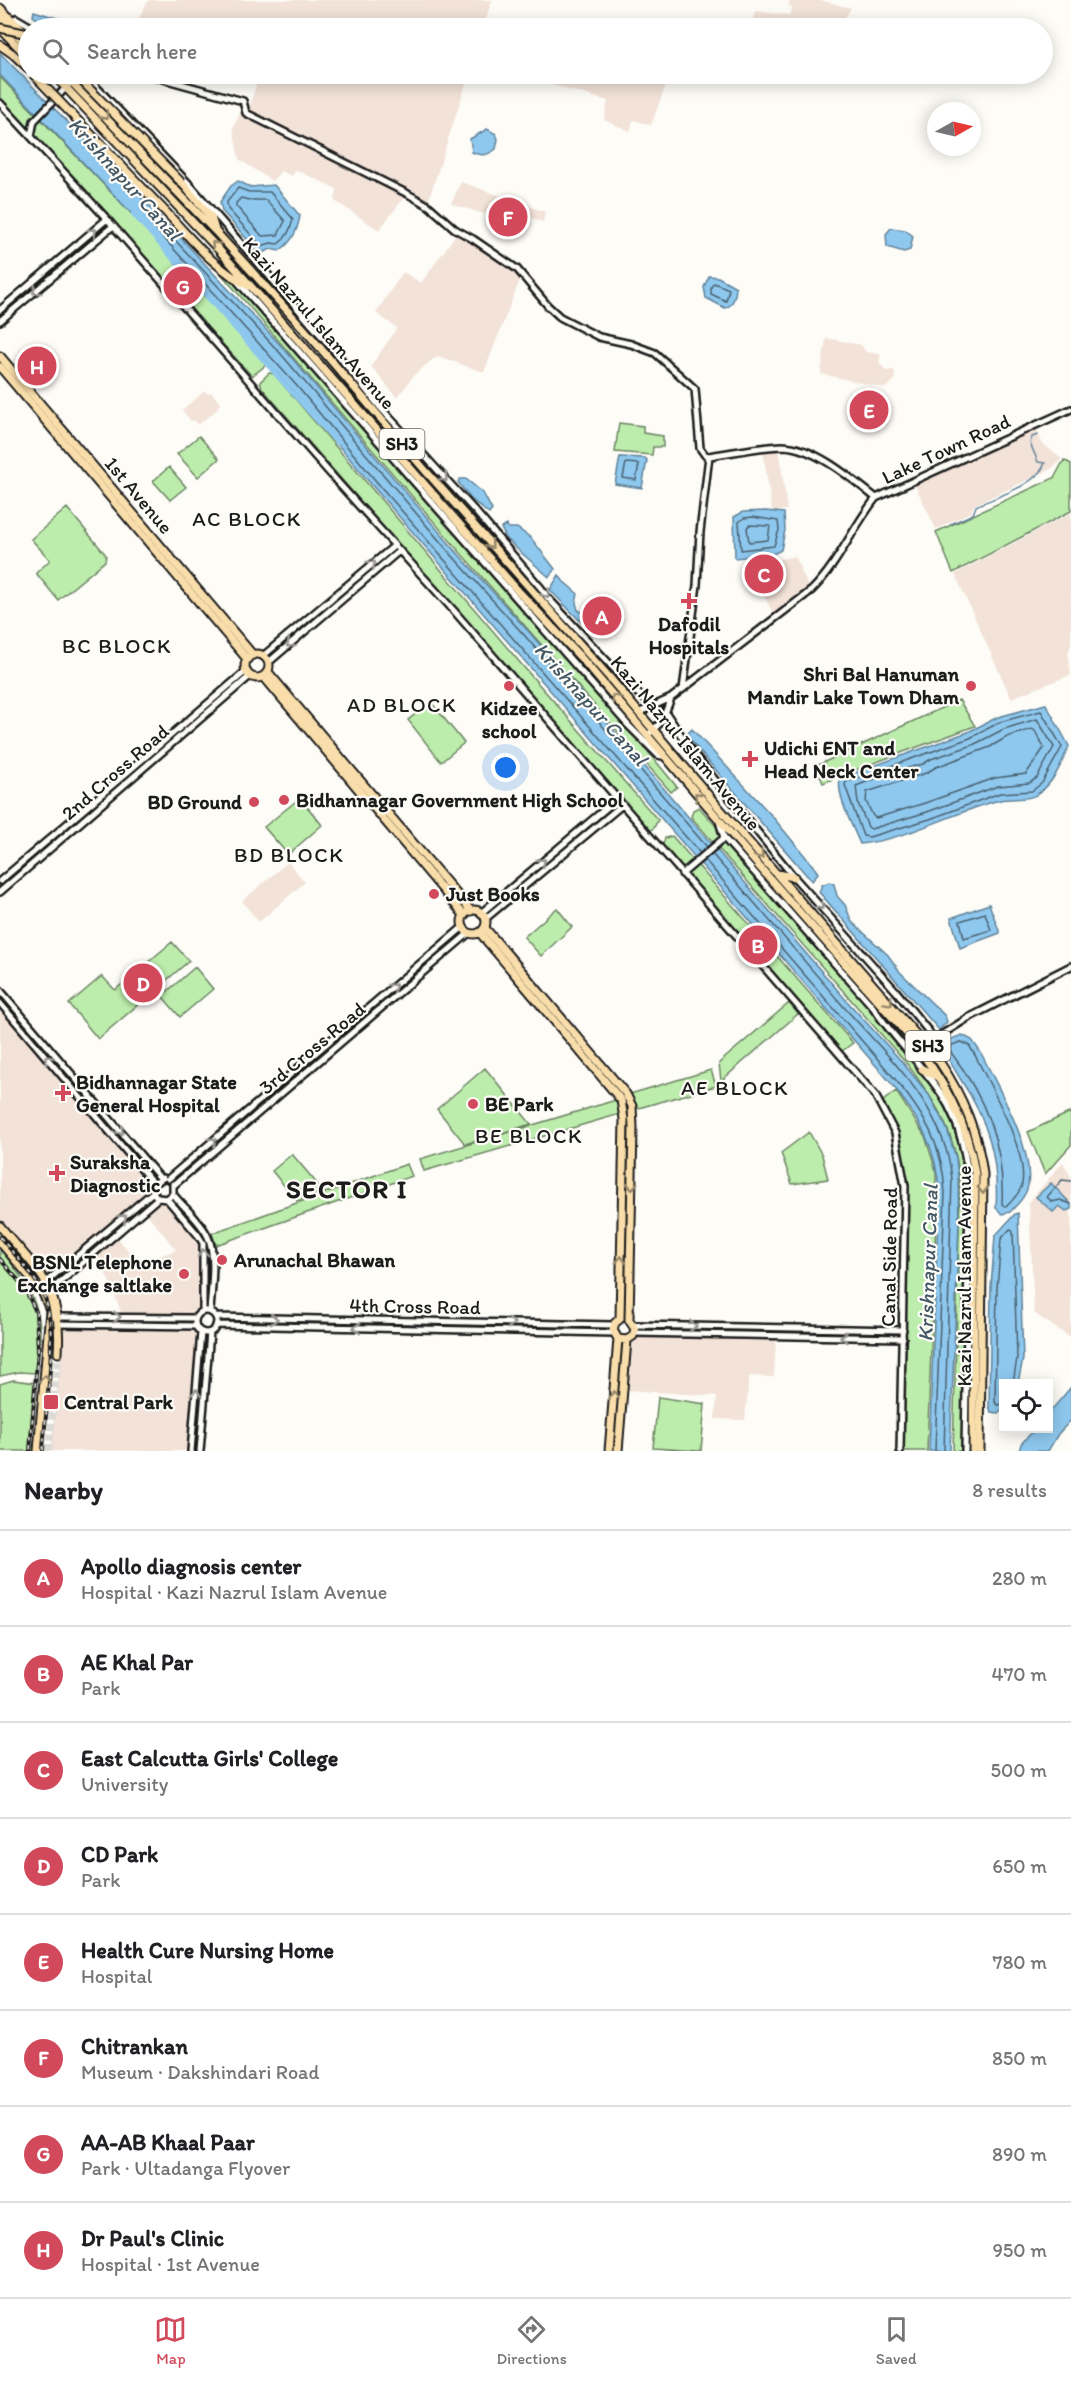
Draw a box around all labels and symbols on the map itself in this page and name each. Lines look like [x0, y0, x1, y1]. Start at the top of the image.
north arrow [927, 102, 981, 156]
one-way arrow [98, 109, 109, 119]
water label: Krishnapur Canal [63, 112, 189, 247]
pin: F [488, 194, 528, 240]
one-way arrow [86, 228, 97, 239]
street label: Kazi Nazrul Islam Avenue [237, 232, 401, 414]
one-way arrow [211, 241, 222, 252]
pin: G [164, 264, 202, 308]
one-way arrow [32, 283, 43, 294]
pin: H [18, 344, 57, 388]
pin: E [850, 388, 888, 432]
street label: Lake Town Road [878, 409, 1014, 489]
road number: SH3 [380, 429, 424, 459]
street label: 1st Avenue [100, 451, 178, 539]
one-way arrow [436, 470, 447, 481]
district label: AC BLOCK [192, 506, 302, 531]
one-way arrow [483, 538, 494, 549]
pin: C [744, 552, 783, 596]
one-way arrow [365, 560, 376, 571]
one-way arrow [539, 588, 550, 599]
marker: Dafodil Hospitals [680, 592, 698, 610]
pin: A [582, 594, 622, 638]
place label: Dafodil Hospitals [649, 612, 729, 660]
district label: BC BLOCK [62, 633, 172, 658]
one-way arrow [286, 636, 297, 647]
water label: Krishnapur Canal [529, 637, 655, 772]
street label: Kazi Nazrul Islam Avenue [606, 651, 766, 835]
place label: Shri Bal Hanuman Mandir Lake Town Dham [747, 662, 960, 709]
marker: Kidzee school [502, 679, 516, 693]
marker: Shri Bal Hanuman Mandir Lake Town Dham [964, 679, 978, 693]
district label: AD BLOCK [347, 692, 457, 717]
one-way arrow [611, 694, 622, 704]
place label: Kidzee school [480, 696, 538, 743]
street label: 2nd Cross Road [56, 719, 174, 825]
place label: Udichi ENT and Head Neck Center [764, 736, 920, 783]
marker: Udichi ENT and Head Neck Center [741, 750, 759, 768]
your location [491, 753, 520, 782]
place label: Bidhannagar Government High School [296, 788, 624, 813]
place label: BD Ground [147, 790, 242, 814]
one-way arrow [695, 792, 706, 803]
marker: Bidhannagar Government High School [277, 793, 291, 807]
marker: BD Ground [247, 795, 261, 809]
district label: BD BLOCK [234, 842, 344, 867]
one-way arrow [753, 848, 764, 859]
one-way arrow [535, 858, 546, 869]
place label: Just Books [445, 882, 540, 906]
marker: Just Books [427, 887, 441, 901]
one-way arrow [813, 900, 824, 910]
pin: B [738, 922, 777, 968]
pin: D [124, 960, 162, 1006]
one-way arrow [386, 983, 397, 994]
one-way arrow [882, 995, 893, 1005]
street label: 3rd Cross Road [254, 997, 370, 1099]
road number: SH3 [906, 1031, 950, 1061]
one-way arrow [44, 1055, 55, 1066]
place label: Bidhannagar State General Hospital [76, 1070, 237, 1118]
district label: AE BLOCK [681, 1075, 789, 1100]
marker: Bidhannagar State General Hospital [54, 1084, 72, 1102]
place label: BE Park [485, 1092, 554, 1116]
marker: BE Park [466, 1097, 480, 1111]
district label: BE BLOCK [475, 1123, 583, 1148]
one-way arrow [113, 1124, 124, 1135]
one-way arrow [206, 1137, 217, 1148]
place label: Suraksha Diagnostic [70, 1150, 160, 1198]
marker: Suraksha Diagnostic [48, 1164, 66, 1182]
street label: Kazi Nazrul Islam Avenue [952, 1165, 976, 1387]
district label: SECTOR I [286, 1173, 408, 1205]
one-way arrow [626, 1182, 638, 1191]
water label: Krishnapur Canal [912, 1182, 943, 1342]
one-way arrow [977, 1185, 990, 1194]
street label: Canal Side Road [876, 1187, 902, 1327]
one-way arrow [116, 1214, 127, 1225]
one-way arrow [197, 1248, 210, 1257]
place label: Arunachal Bhawan [233, 1248, 395, 1272]
place label: BSNL Telephone Exchange saltlake [17, 1250, 172, 1298]
marker: Arunachal Bhawan [215, 1253, 229, 1267]
one-way arrow [615, 1256, 628, 1265]
marker: BSNL Telephone Exchange saltlake [177, 1267, 191, 1281]
street label: 4th Cross Road [349, 1293, 481, 1319]
one-way arrow [113, 1311, 122, 1323]
one-way arrow [270, 1312, 279, 1325]
one-way arrow [507, 1317, 516, 1329]
one-way arrow [688, 1320, 697, 1333]
one-way arrow [352, 1322, 361, 1334]
one-way arrow [840, 1331, 849, 1343]
one-way arrow [38, 1375, 51, 1384]
one-way arrow [189, 1388, 202, 1397]
place label: Central Park [64, 1390, 173, 1414]
one-way arrow [607, 1390, 620, 1399]
marker: Central Park [42, 1393, 60, 1411]

